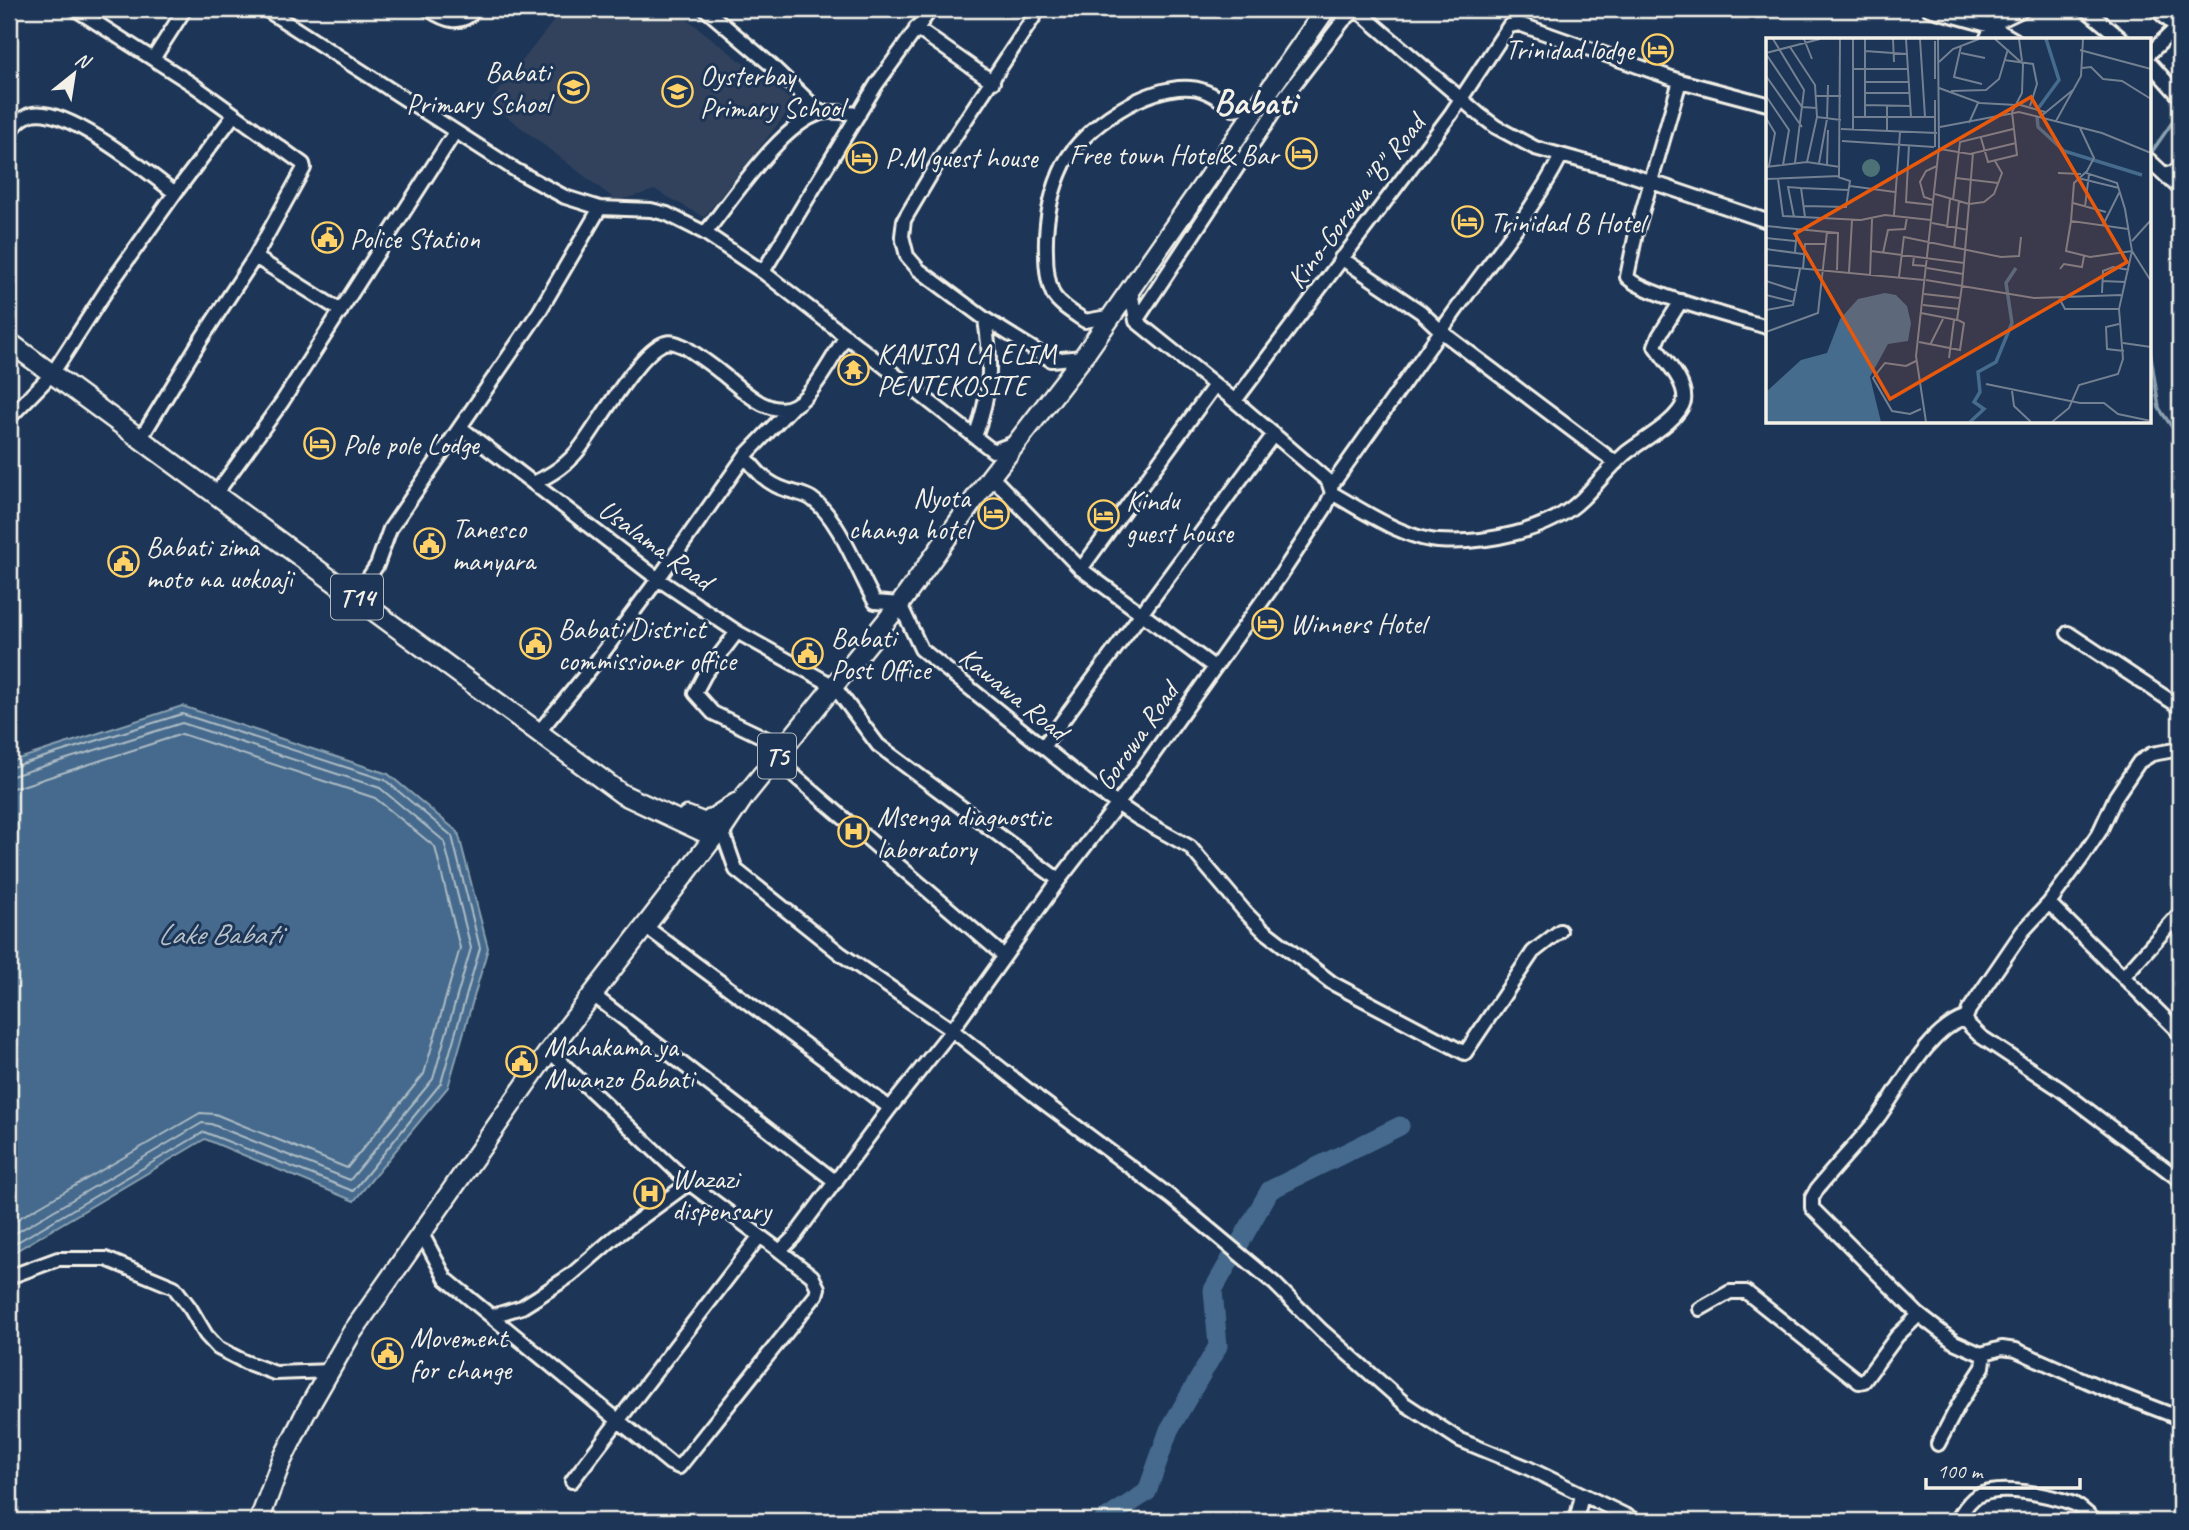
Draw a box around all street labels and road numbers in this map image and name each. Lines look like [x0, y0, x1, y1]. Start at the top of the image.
street label: Kino-Gorowa "B" Road [1279, 104, 1435, 295]
street label: Usalama Road [592, 491, 723, 600]
road number: T14 [331, 575, 383, 620]
street label: Kawawa Road [952, 639, 1078, 750]
street label: Gorowa Road [1087, 673, 1188, 797]
road number: T5 [758, 734, 796, 778]

